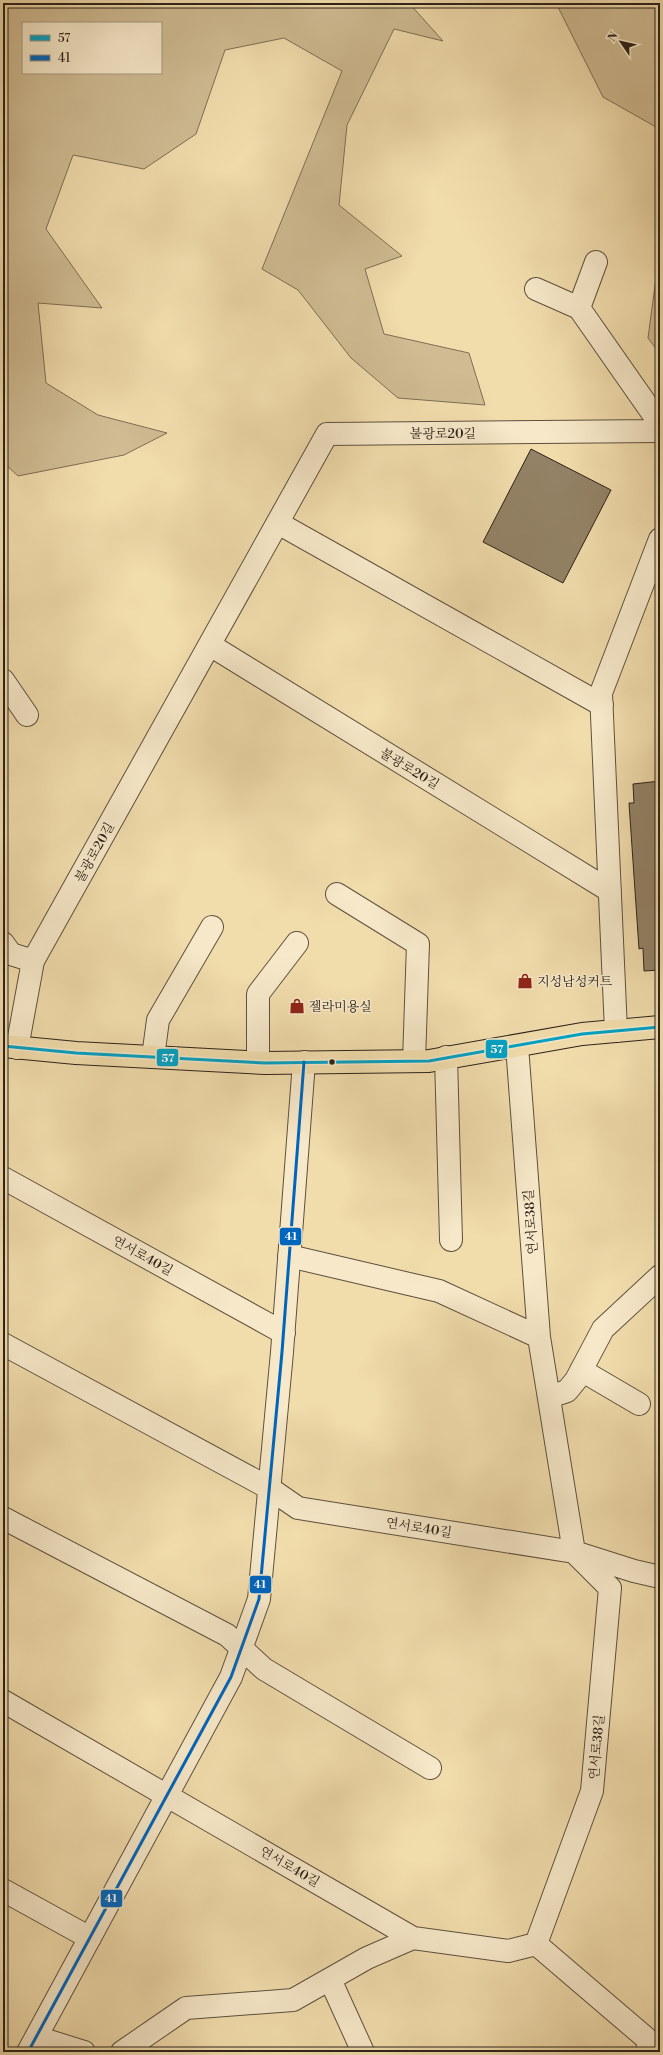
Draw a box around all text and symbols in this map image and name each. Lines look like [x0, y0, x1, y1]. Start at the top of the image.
legend [22, 22, 162, 74]
north arrow [601, 22, 641, 62]
text: N [605, 29, 622, 44]
text: 57 [58, 31, 70, 46]
text: 41 [58, 51, 71, 66]
street label: 불광로20길 [410, 426, 476, 442]
street label: 불광로20길 [377, 745, 442, 793]
street label: 불광로20길 [72, 820, 118, 885]
shop icon: 지성남성커트 [516, 972, 534, 990]
place label: 지성남성커트 [537, 974, 613, 990]
shop icon: 젤라미용실 [288, 997, 306, 1015]
place label: 젤라미용실 [309, 999, 372, 1015]
line badge: 57 [485, 1039, 508, 1059]
text: 57 [491, 1043, 504, 1057]
line badge: 57 [156, 1048, 179, 1067]
text: 57 [162, 1052, 175, 1066]
unlabelled marker [327, 1057, 337, 1067]
street label: 연서로38길 [521, 1189, 541, 1255]
line badge: 41 [279, 1227, 302, 1246]
text: 41 [285, 1230, 298, 1244]
street label: 연서로40길 [110, 1233, 176, 1279]
street label: 연서로40길 [385, 1515, 453, 1541]
line badge: 41 [249, 1575, 272, 1594]
text: 41 [254, 1578, 267, 1592]
street label: 연서로38길 [586, 1714, 608, 1780]
street label: 연서로40길 [257, 1843, 322, 1890]
line badge: 41 [100, 1889, 123, 1908]
text: 41 [105, 1892, 118, 1906]

